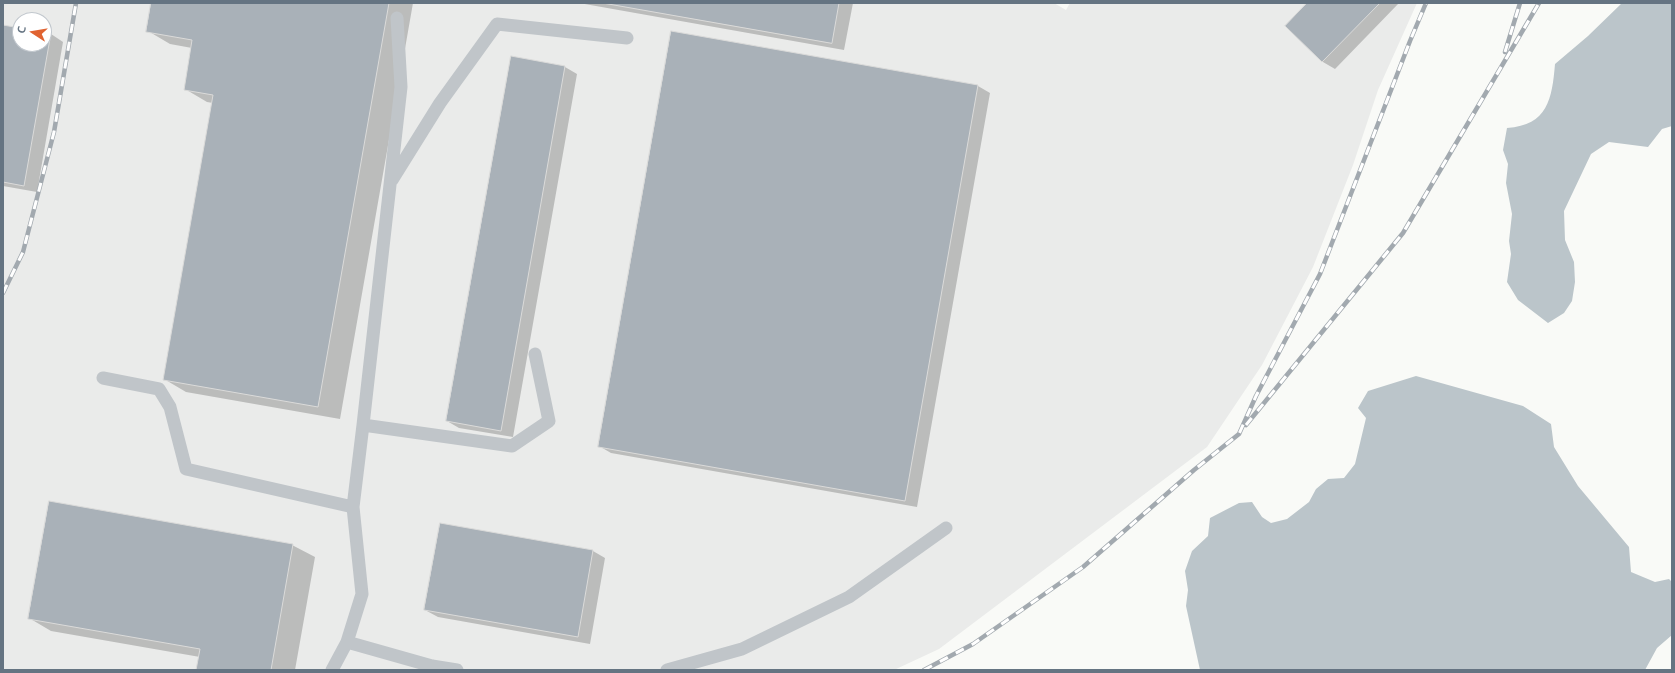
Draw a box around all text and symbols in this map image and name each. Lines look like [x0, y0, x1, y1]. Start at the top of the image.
north arrow [12, 12, 52, 52]
text: С [15, 25, 28, 34]

